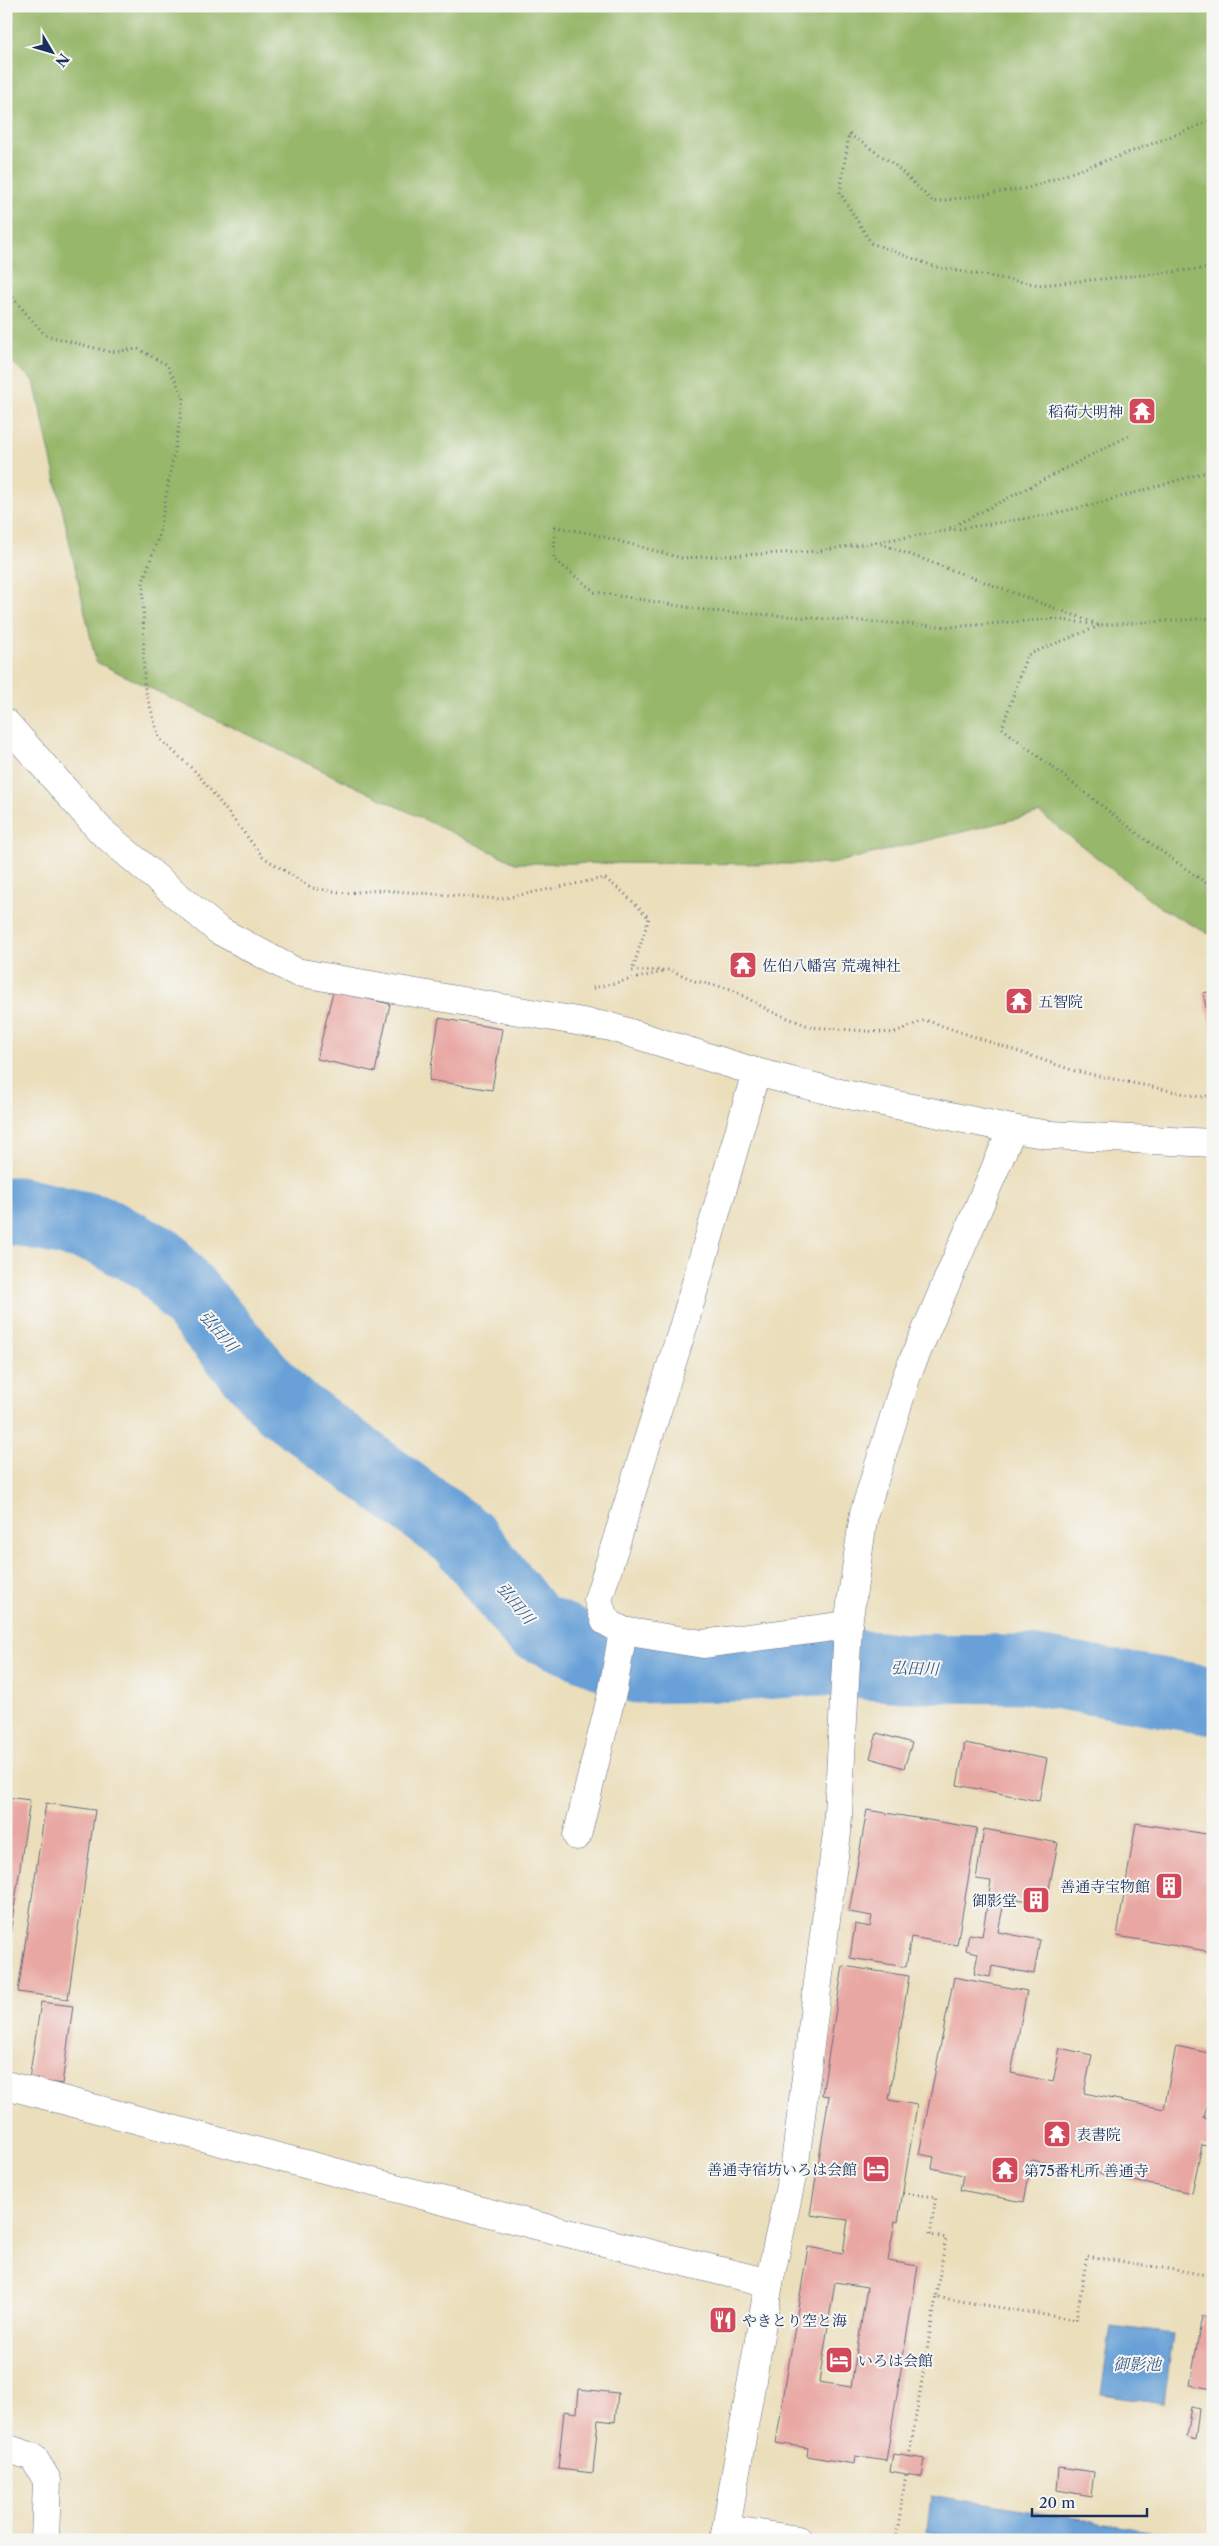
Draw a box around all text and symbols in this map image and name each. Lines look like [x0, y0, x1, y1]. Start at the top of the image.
north arrow [28, 28, 78, 78]
text: N [51, 50, 73, 70]
temple icon: 稻荷大明神 [1127, 396, 1157, 426]
place label: 稻荷大明神 [1048, 402, 1123, 421]
temple icon: 佐伯八幡宮 荒魂神社 [728, 950, 758, 980]
place label: 佐伯八幡宮 荒魂神社 [762, 956, 901, 975]
temple icon: 五智院 [1004, 986, 1034, 1016]
place label: 五智院 [1038, 992, 1083, 1011]
water label: 弘田川 [196, 1306, 244, 1357]
water label: 弘田川 [493, 1578, 540, 1629]
water label: 弘田川 [891, 1657, 941, 1679]
building icon: 善通寺宝物館 [1154, 1871, 1184, 1901]
place label: 善通寺宝物館 [1060, 1877, 1150, 1896]
building icon: 御影堂 [1021, 1885, 1051, 1915]
place label: 御影堂 [972, 1891, 1017, 1910]
temple icon: 表書院 [1042, 2119, 1072, 2149]
place label: 表書院 [1076, 2125, 1121, 2144]
hotel icon: 善通寺宿坊いろは会館 [861, 2154, 891, 2184]
temple icon: 第75番札所 善通寺 [990, 2155, 1020, 2185]
place label: 善通寺宿坊いろは会館 [707, 2160, 857, 2179]
place label: 第75番札所 善通寺 [1024, 2161, 1149, 2180]
restaurant icon: やきとり空と海 [708, 2305, 738, 2335]
place label: やきとり空と海 [742, 2311, 847, 2330]
hotel icon: いろは会館 [824, 2345, 854, 2375]
place label: いろは会館 [858, 2351, 933, 2370]
water label: 御影池 [1113, 2354, 1163, 2374]
scale bar [1032, 2486, 1146, 2518]
text: 20 m [1039, 2493, 1075, 2512]

